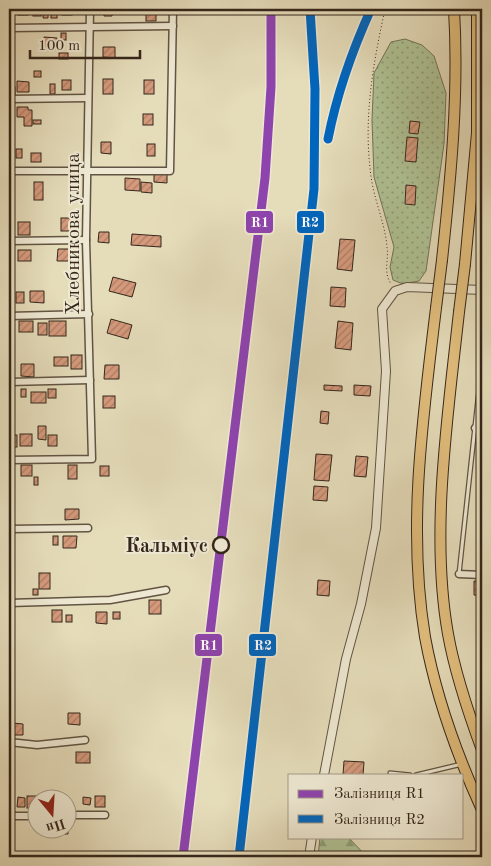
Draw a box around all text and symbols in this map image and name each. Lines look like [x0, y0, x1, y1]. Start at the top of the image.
scale bar [30, 28, 140, 60]
text: 100 m [38, 39, 80, 54]
street label: Хлебникова улица [64, 153, 84, 315]
line badge: R1 [245, 210, 274, 234]
line badge: R2 [296, 210, 325, 234]
text: R1 [251, 216, 269, 230]
text: R2 [301, 216, 319, 230]
marker: Кальміус [212, 536, 230, 554]
place label: Кальміус [125, 537, 208, 557]
line badge: R1 [194, 633, 223, 657]
line badge: R2 [248, 633, 277, 657]
text: R1 [200, 639, 218, 653]
text: R2 [254, 639, 272, 653]
legend [288, 774, 464, 838]
text: Залізниця R1 [334, 787, 425, 802]
north arrow [28, 788, 78, 838]
text: Залізниця R2 [334, 813, 425, 828]
text: Пн [44, 816, 67, 835]

